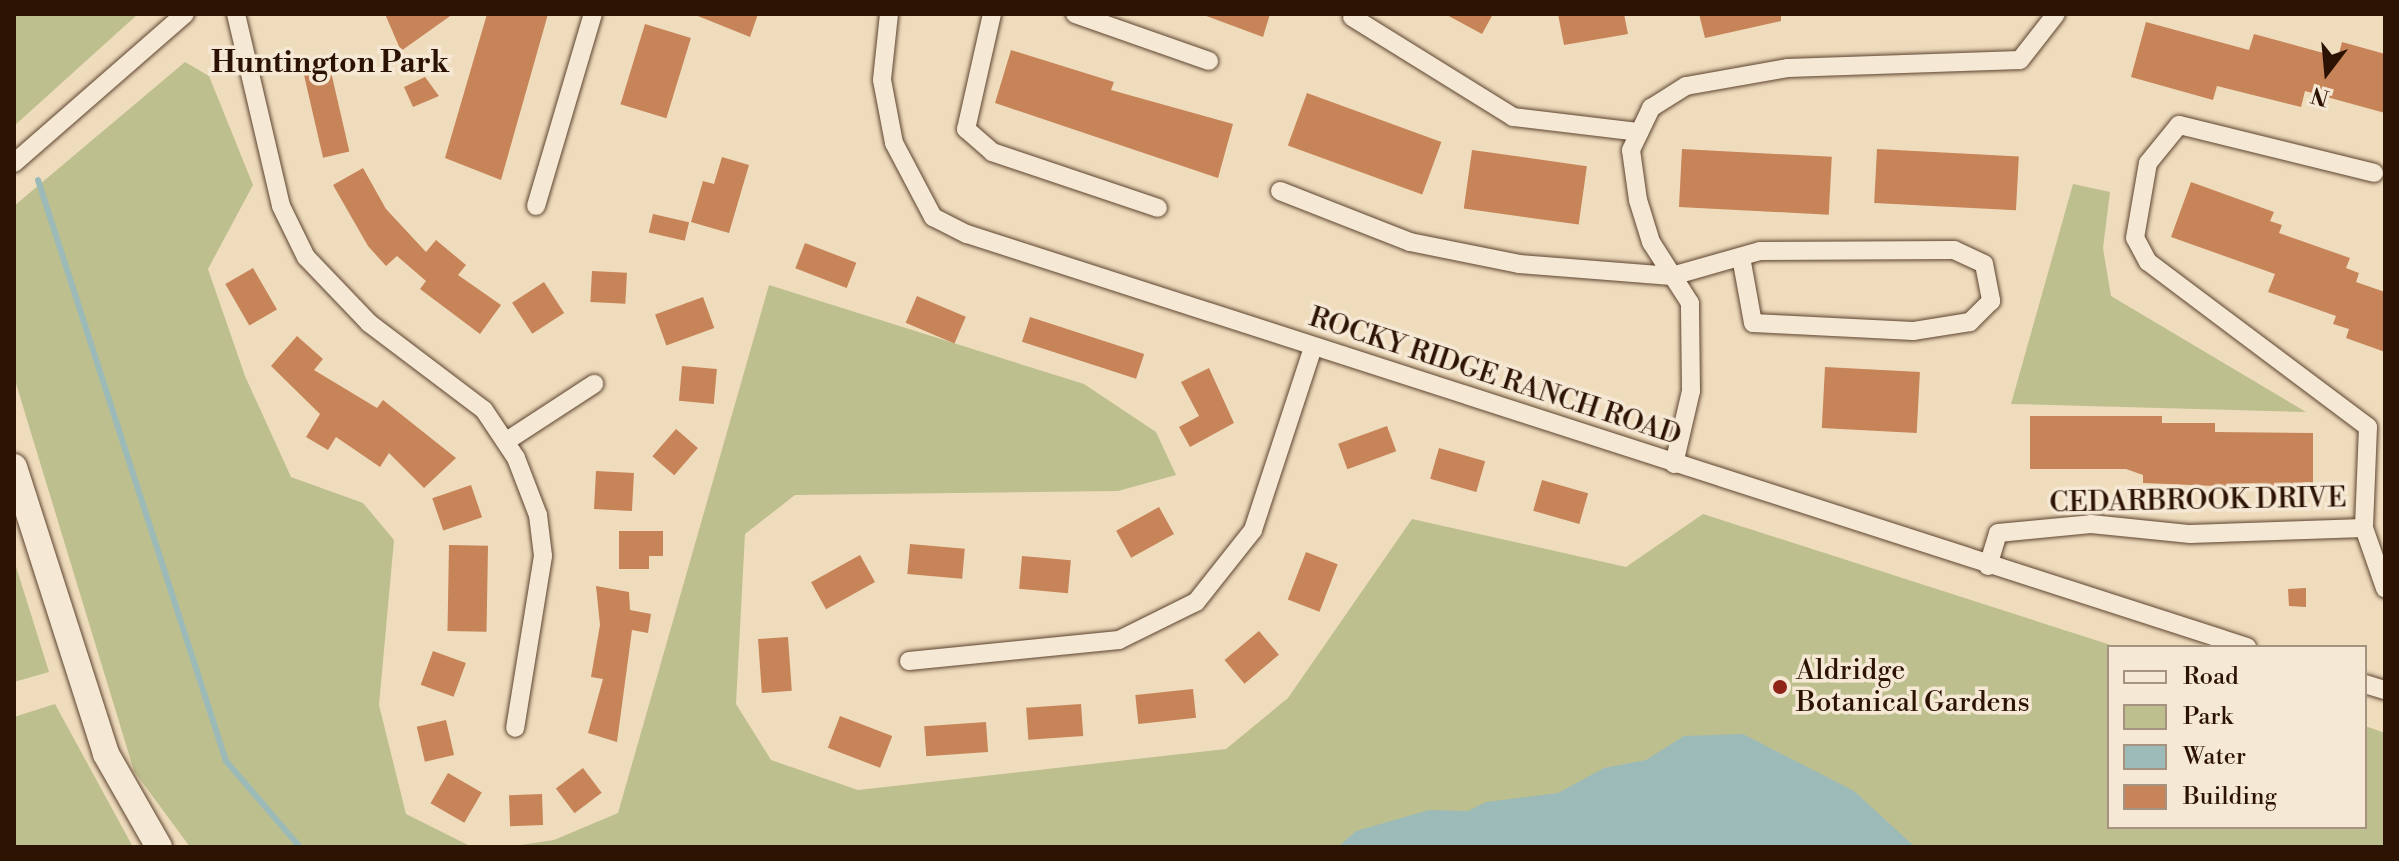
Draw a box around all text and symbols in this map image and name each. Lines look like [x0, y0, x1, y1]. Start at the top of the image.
north arrow [2287, 32, 2367, 112]
district label: Huntington Park [211, 45, 449, 81]
text: N [2308, 80, 2332, 111]
street label: ROCKY RIDGE RANCH ROAD [1305, 301, 1685, 453]
street label: CEDARBROOK DRIVE [2049, 482, 2347, 520]
legend [2107, 645, 2367, 829]
place label: Aldridge Botanical Gardens [1796, 654, 2030, 720]
text: Road [2183, 662, 2239, 692]
marker: Aldridge Botanical Gardens [1771, 678, 1789, 696]
text: Park [2183, 702, 2233, 732]
text: Water [2183, 742, 2246, 772]
text: Building [2183, 782, 2277, 812]

